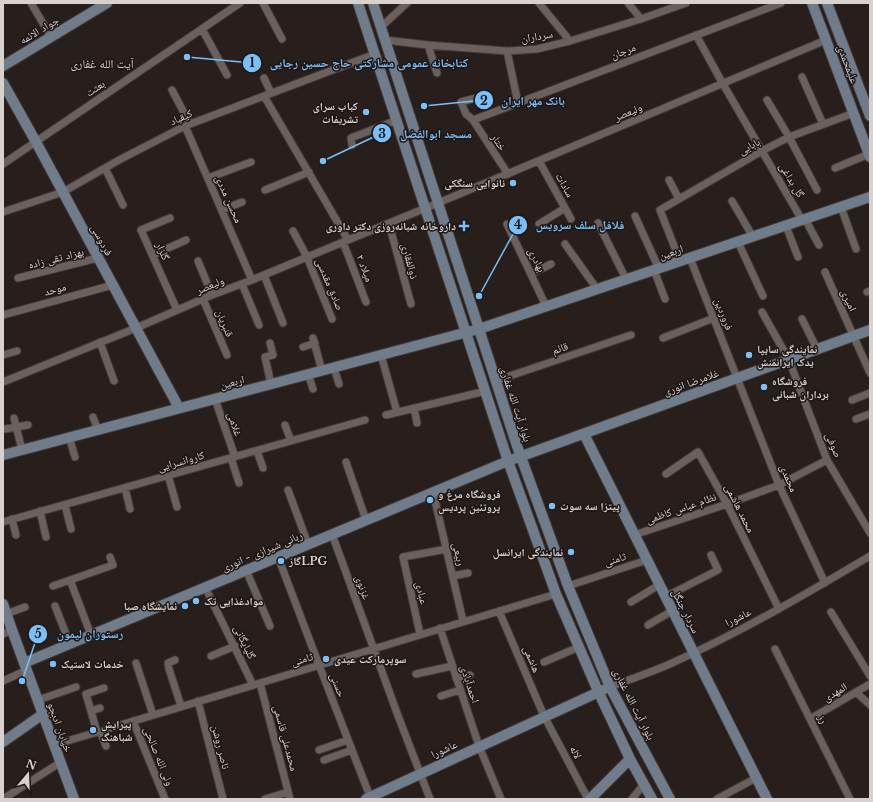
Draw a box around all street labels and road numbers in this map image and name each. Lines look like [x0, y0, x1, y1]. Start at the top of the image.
street label: جواد الائمه [17, 13, 61, 47]
street label: سرداران [520, 27, 554, 45]
street label: مرجان [609, 40, 637, 62]
street label: علیمحمدی [834, 43, 862, 86]
street label: بعثت [83, 76, 107, 100]
street label: ولیعصر [611, 100, 644, 124]
street label: کیقباد [167, 106, 195, 128]
street label: ختار [488, 130, 510, 153]
street label: بابایی [736, 134, 762, 158]
street label: گل بداغی [776, 160, 808, 200]
street label: سادات [553, 170, 577, 200]
street label: محسن مددی [212, 173, 246, 225]
street label: فردوسی [88, 222, 116, 258]
street label: گلزار [152, 239, 173, 263]
street label: ذوالفقاری [398, 241, 422, 281]
street label: اربعین [657, 241, 685, 263]
street label: بهزاد تقی زاده [27, 244, 85, 272]
street label: بهادری [525, 245, 549, 275]
street label: میلاد ۲ [353, 252, 377, 284]
street label: صادق مقدسی [313, 256, 347, 312]
street label: ولیعصر [193, 273, 226, 297]
street label: موحد [42, 279, 68, 299]
street label: امیری [838, 287, 860, 313]
street label: فروردین [712, 296, 737, 332]
street label: قنبریان [213, 307, 237, 339]
street label: قائم [550, 339, 571, 358]
street label: بلوار آیت الله غفاری [497, 364, 535, 444]
street label: غلامرضا انوری [661, 365, 721, 399]
street label: اربعین [218, 372, 246, 392]
street label: غلامی [224, 410, 246, 438]
street label: صوفی [822, 430, 846, 460]
street label: کاروانسرایی [156, 448, 206, 474]
street label: محمدی [777, 462, 801, 494]
street label: محمد هاشمی [722, 481, 758, 535]
street label: نظام عباس کاظمی [644, 489, 718, 527]
street label: ربانی شیرازی - انوری [220, 528, 304, 574]
street label: ربیعی [450, 541, 468, 567]
street label: ثامنی [602, 549, 628, 569]
street label: غزنوی [352, 573, 374, 602]
street label: عبادی [413, 580, 431, 606]
street label: سردار جنگل [669, 586, 703, 636]
street label: عاشورا [723, 604, 754, 630]
street label: گلپایگانی [231, 623, 259, 662]
street label: هاشمی [520, 644, 544, 675]
street label: ثامنی [289, 649, 315, 669]
street label: احمدآبادی [457, 663, 483, 705]
street label: بلوار آیت الله غفاری [610, 666, 658, 742]
street label: حسنی [327, 671, 349, 699]
street label: المهدی [820, 679, 850, 705]
street label: خیابان ادبجو [45, 700, 75, 754]
street label: محمدعلی قاسمی [270, 703, 302, 773]
street label: رز [814, 711, 831, 726]
street label: ناصر روشن [209, 723, 233, 771]
street label: ولی الله صالحی [141, 724, 177, 788]
street label: عاشورا [429, 737, 460, 761]
street label: لاله [567, 743, 585, 761]

